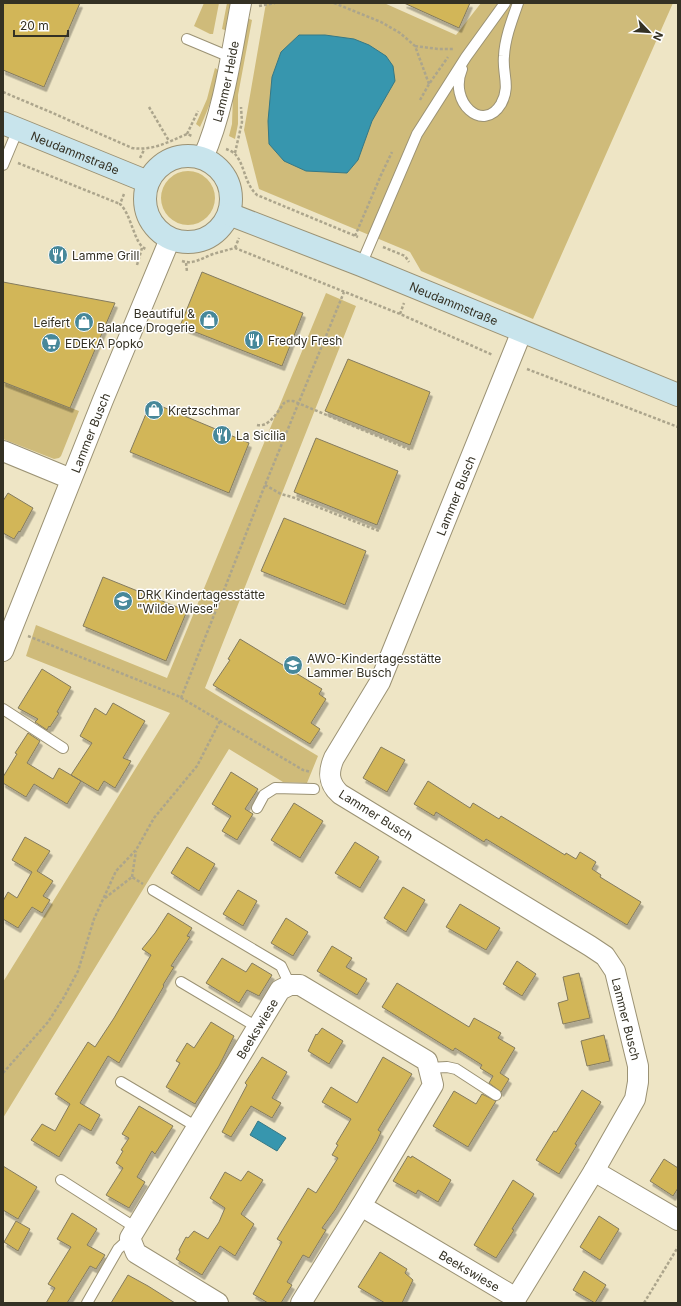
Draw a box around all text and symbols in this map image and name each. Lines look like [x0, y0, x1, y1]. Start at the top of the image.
scale bar [14, 12, 68, 38]
north arrow [629, 12, 669, 52]
text: 20 m [20, 18, 49, 33]
text: N [650, 29, 666, 43]
street label: Lammer Heide [209, 40, 241, 124]
street label: Neudammstraße [29, 128, 122, 177]
restaurant icon: Lamme Grill [47, 244, 69, 266]
place label: Lamme Grill [72, 248, 139, 263]
street label: Neudammstraße [408, 278, 500, 328]
place label: Beautiful & Balance Drogerie [97, 306, 195, 335]
shop icon: Beautiful & Balance Drogerie [198, 309, 220, 331]
shop icon: Leifert [73, 311, 95, 333]
place label: Leifert [34, 315, 70, 330]
restaurant icon: Freddy Fresh [243, 329, 265, 351]
supermarket icon: EDEKA Popko [40, 332, 62, 354]
place label: Freddy Fresh [268, 333, 342, 348]
place label: EDEKA Popko [65, 336, 143, 351]
street label: Lammer Busch [67, 390, 113, 475]
shop icon: Kretzschmar [143, 399, 165, 421]
place label: Kretzschmar [168, 403, 240, 418]
restaurant icon: La Sicilia [211, 424, 233, 446]
place label: La Sicilia [236, 428, 286, 443]
street label: Lammer Busch [433, 453, 478, 538]
place label: DRK Kindertagesstätte "Wilde Wiese" [137, 587, 265, 616]
school or university icon: DRK Kindertagesstätte "Wilde Wiese" [112, 590, 134, 612]
place label: AWO-Kindertagesstätte Lammer Busch [307, 651, 441, 680]
school or university icon: AWO-Kindertagesstätte Lammer Busch [282, 654, 304, 676]
street label: Lammer Busch [336, 786, 416, 844]
street label: Lammer Busch [608, 976, 644, 1062]
street label: Beekswiese [233, 996, 281, 1061]
street label: Beekswiese [437, 1247, 503, 1294]

